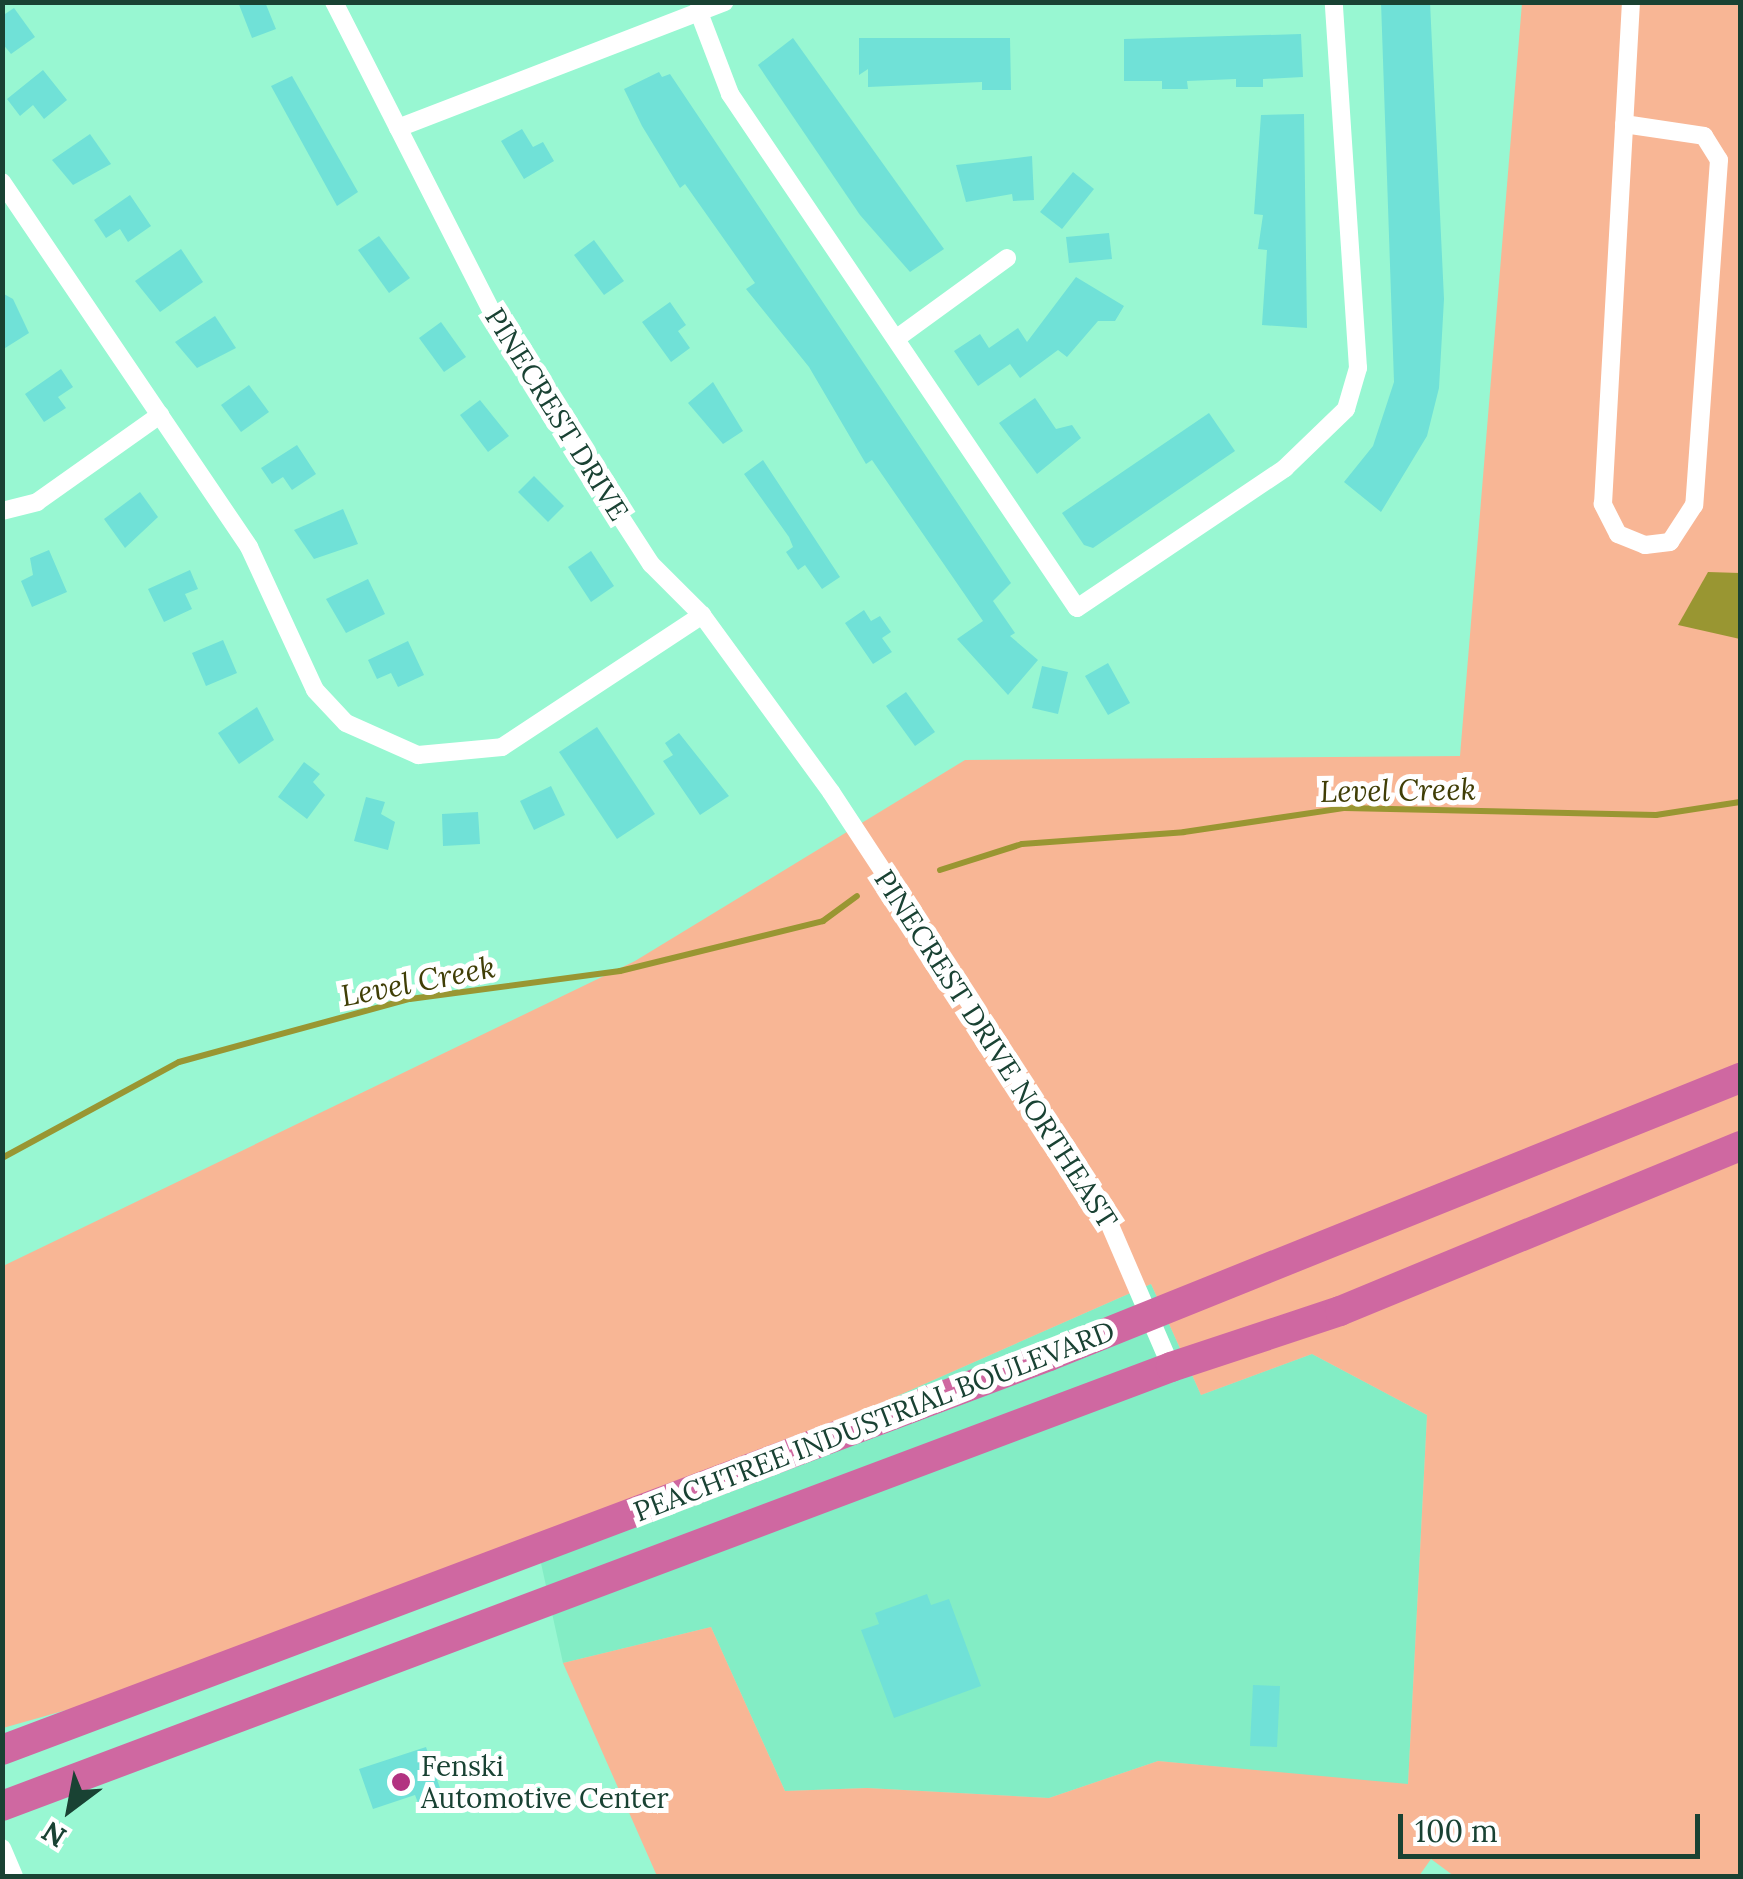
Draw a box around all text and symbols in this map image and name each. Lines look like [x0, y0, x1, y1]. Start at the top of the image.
street label: PINECREST DRIVE [478, 302, 636, 526]
water label: Level Creek [1320, 771, 1476, 809]
street label: PINECREST DRIVE NORTHEAST [867, 863, 1125, 1235]
water label: Level Creek [338, 948, 498, 1014]
street label: PEACHTREE INDUSTRIAL BOULEVARD [629, 1314, 1119, 1528]
place label: Fenski Automotive Center [421, 1749, 669, 1815]
north arrow [20, 1759, 120, 1859]
marker: Fenski Automotive Center [390, 1771, 412, 1793]
scale bar [1403, 1794, 1706, 1856]
text: 100 m [1415, 1812, 1498, 1850]
text: N [35, 1813, 73, 1855]

